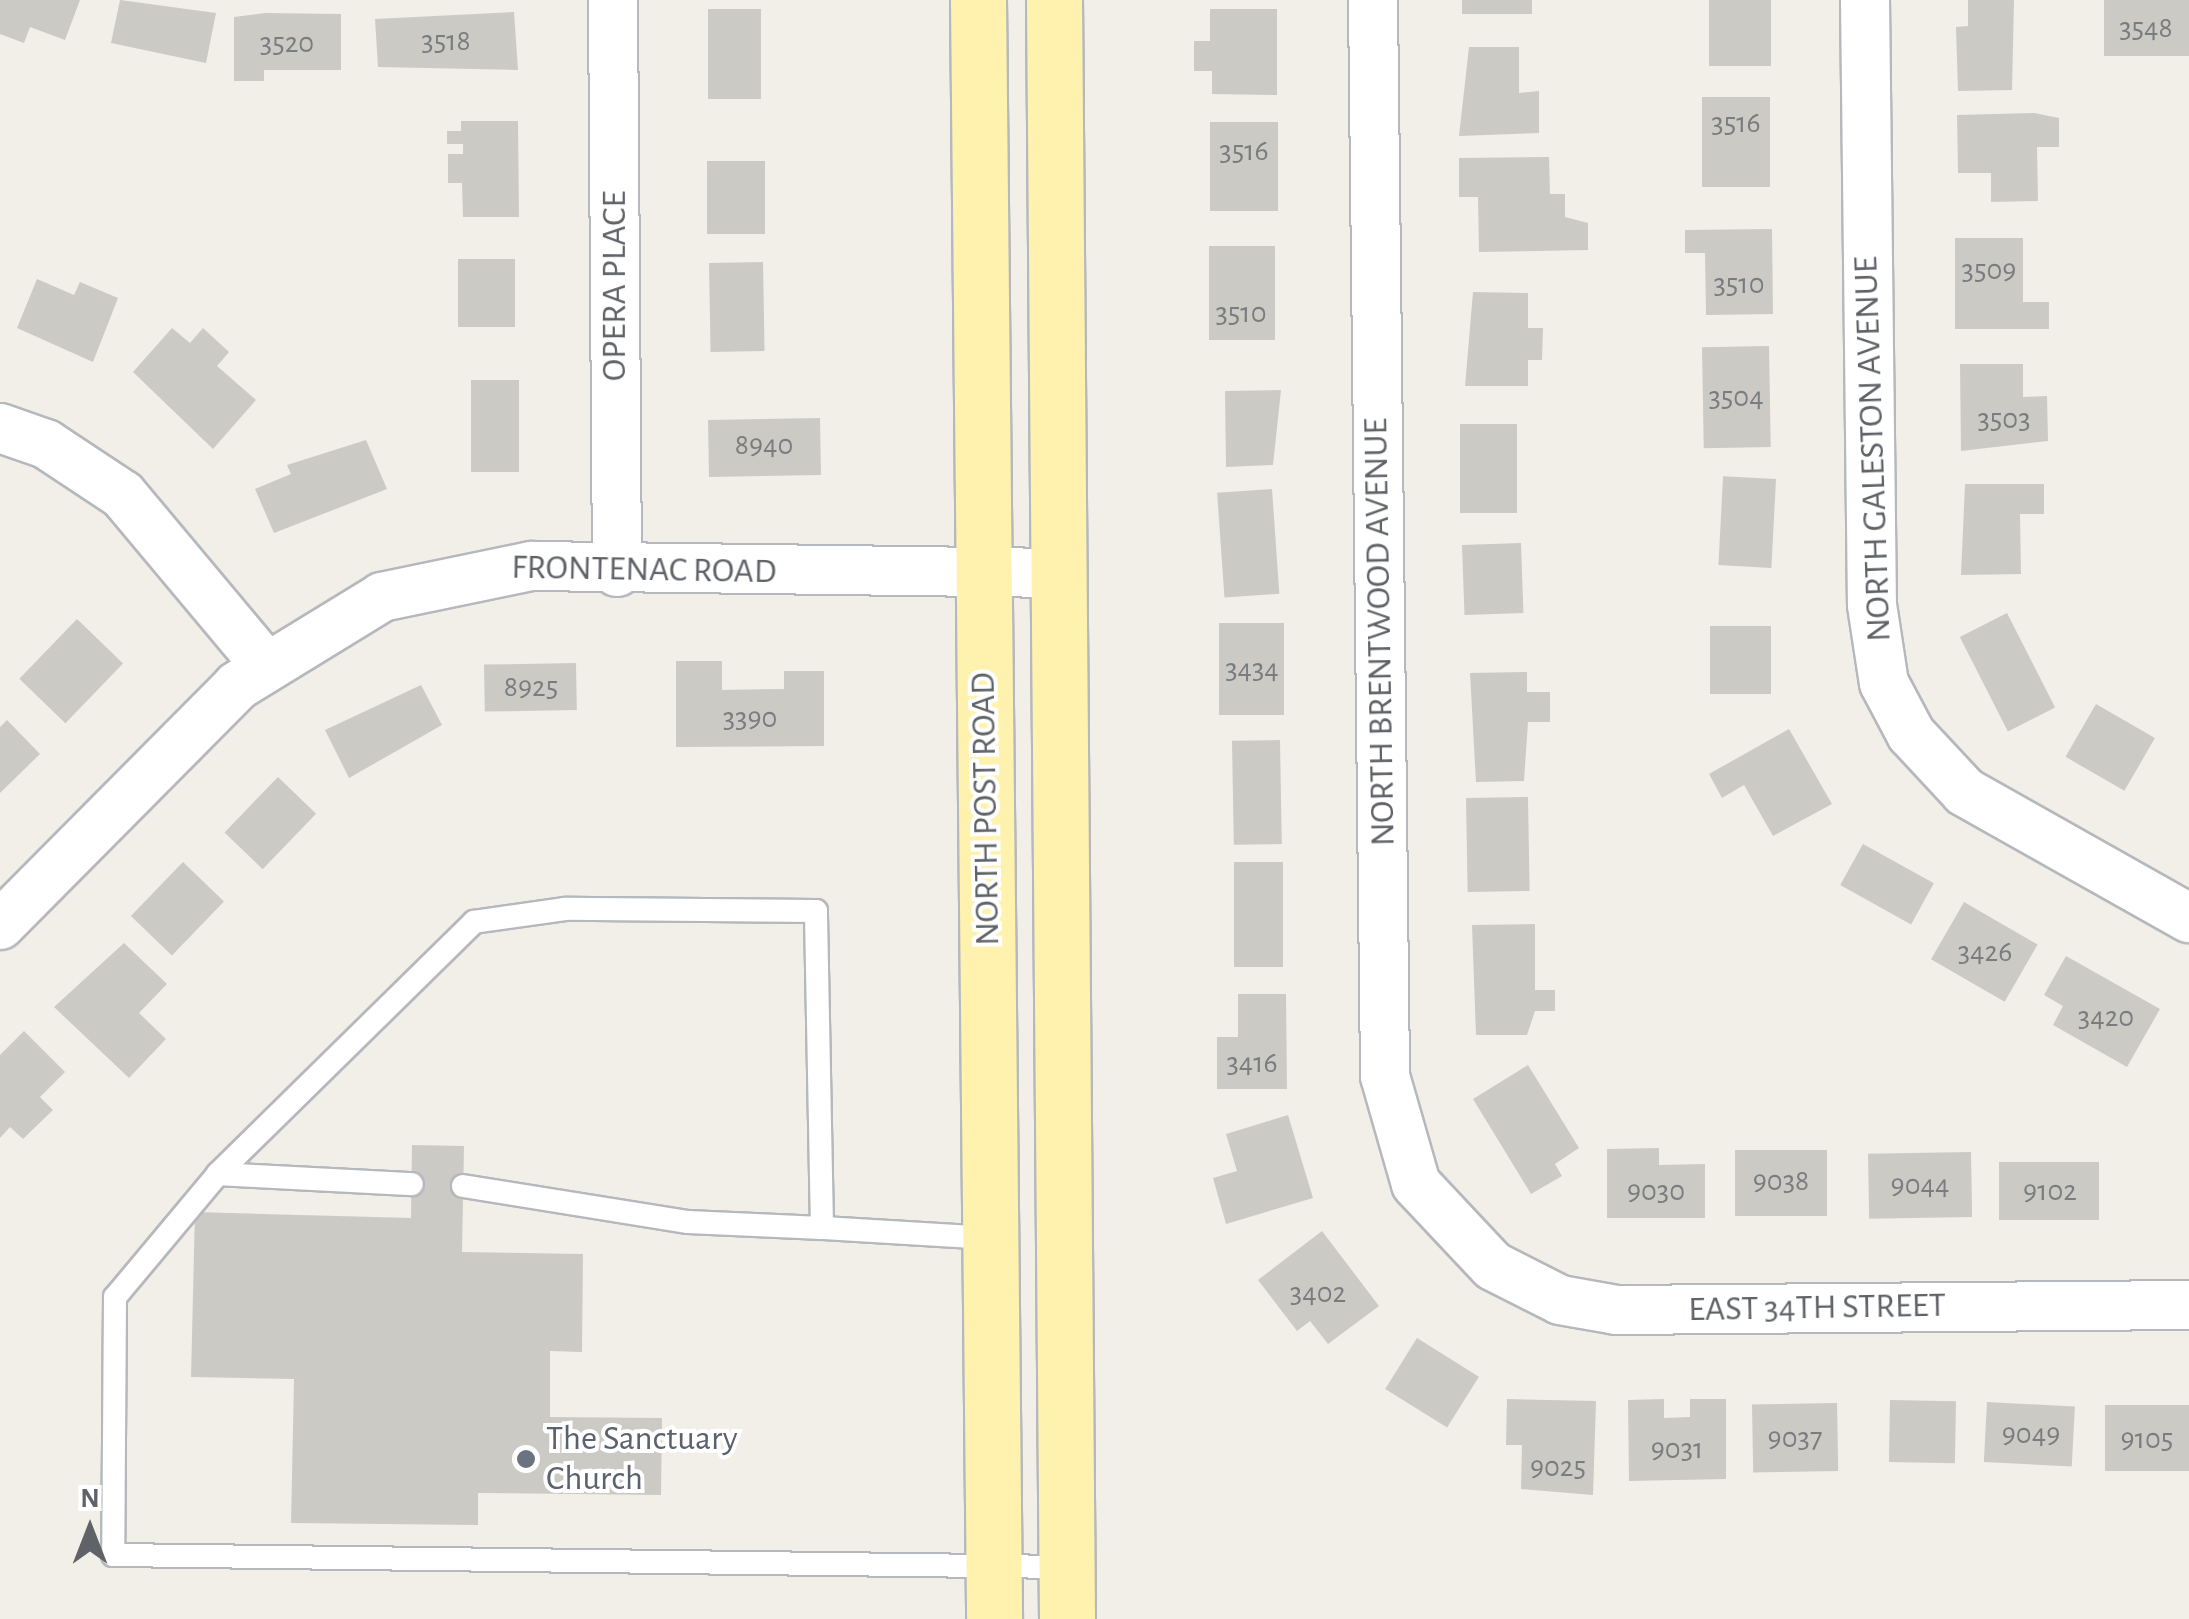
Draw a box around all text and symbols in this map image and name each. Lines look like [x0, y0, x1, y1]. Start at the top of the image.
house number: 3548 [2119, 10, 2173, 46]
house number: 3518 [421, 23, 471, 59]
house number: 3520 [260, 25, 314, 61]
house number: 3516 [1711, 105, 1761, 141]
house number: 3516 [1219, 133, 1269, 169]
street label: OPERA PLACE [594, 191, 636, 381]
house number: 3509 [1962, 252, 2016, 288]
street label: NORTH GALESTON AVENUE [1845, 256, 1901, 642]
house number: 3510 [1713, 266, 1765, 302]
house number: 3510 [1215, 295, 1267, 331]
house number: 3504 [1708, 379, 1764, 415]
house number: 3503 [1977, 401, 2031, 437]
street label: NORTH BRENTWOOD AVENUE [1355, 417, 1405, 847]
house number: 8940 [735, 427, 793, 463]
street label: FRONTENAC ROAD [511, 547, 777, 593]
house number: 3434 [1225, 651, 1279, 687]
house number: 8925 [504, 669, 558, 705]
street label: NORTH POST ROAD [963, 672, 1009, 946]
house number: 3390 [723, 700, 777, 736]
house number: 3426 [1958, 934, 2012, 970]
house number: 3420 [2078, 999, 2134, 1035]
house number: 3416 [1226, 1045, 1278, 1081]
house number: 9038 [1753, 1163, 1809, 1199]
house number: 9044 [1891, 1167, 1949, 1203]
house number: 9030 [1627, 1173, 1685, 1209]
house number: 9102 [2023, 1173, 2077, 1209]
house number: 3402 [1290, 1275, 1346, 1311]
street label: EAST 34TH STREET [1688, 1285, 1946, 1331]
house number: 9049 [2002, 1416, 2060, 1452]
place label: The Sanctuary Church [546, 1418, 738, 1500]
house number: 9037 [1768, 1420, 1822, 1456]
house number: 9105 [2121, 1421, 2173, 1457]
house number: 9031 [1651, 1431, 1703, 1467]
marker: The Sanctuary Church [515, 1448, 537, 1470]
house number: 9025 [1530, 1449, 1586, 1485]
north arrow [40, 1479, 140, 1579]
text: N [80, 1485, 100, 1513]

